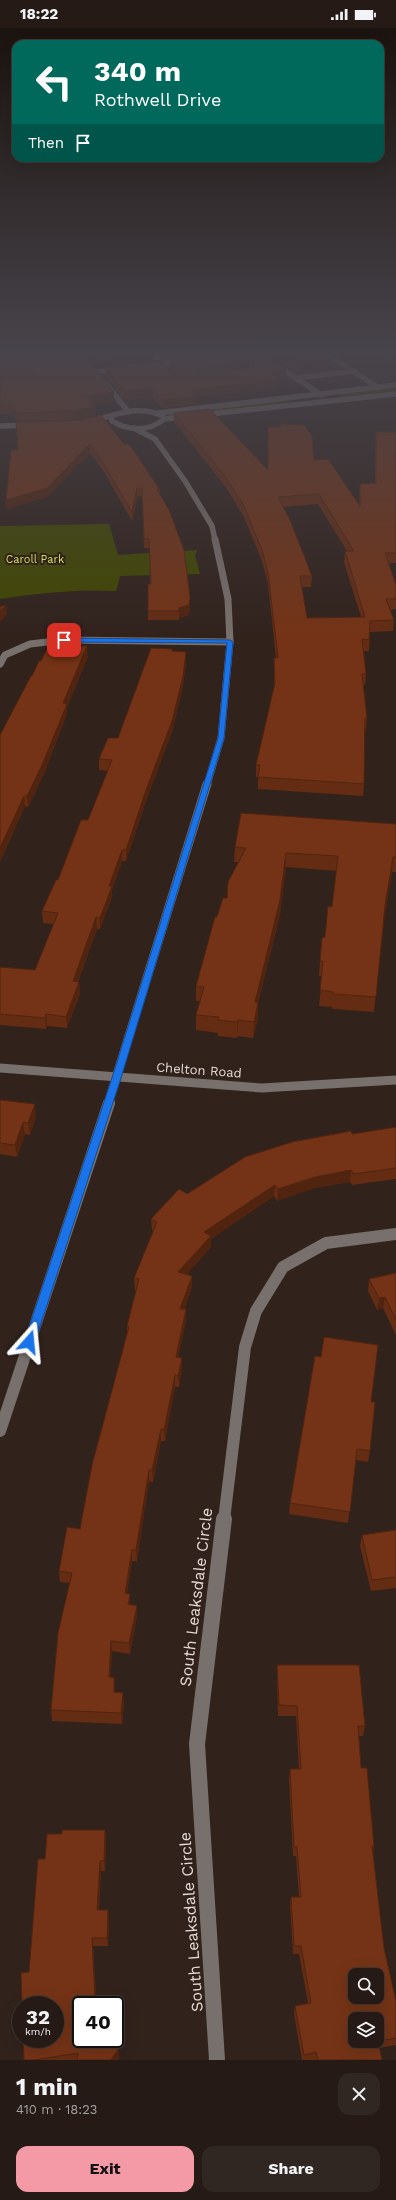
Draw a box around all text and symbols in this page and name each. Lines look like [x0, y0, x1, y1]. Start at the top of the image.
text: 18:22 [20, 5, 58, 23]
text: 340 m [94, 55, 181, 88]
icon: left [28, 56, 80, 108]
text: Rothwell Drive [94, 89, 221, 110]
icon: arrive [72, 132, 94, 154]
text: Then [28, 134, 64, 152]
park label: Caroll Park [6, 553, 64, 566]
pin [47, 623, 81, 657]
icon: arrive [53, 629, 75, 651]
street label: Chelton Road [156, 1060, 242, 1080]
position arrow [8, 1321, 50, 1363]
street label: South Leaksdale Circle [176, 1507, 216, 1687]
street label: South Leaksdale Circle [175, 1832, 207, 2012]
map controls [348, 1968, 384, 2048]
button: search [348, 1968, 384, 2004]
speed limit sign: 40 [72, 1996, 124, 2048]
text: 32 [26, 2005, 50, 2029]
button: layers [348, 2012, 384, 2048]
text: km/h [25, 2026, 51, 2037]
text: 1 min [16, 2073, 78, 2101]
button: close [338, 2073, 380, 2115]
text: 410 m · 18:23 [16, 2102, 97, 2117]
button: Exit [16, 2146, 194, 2192]
button: Share [202, 2146, 380, 2192]

